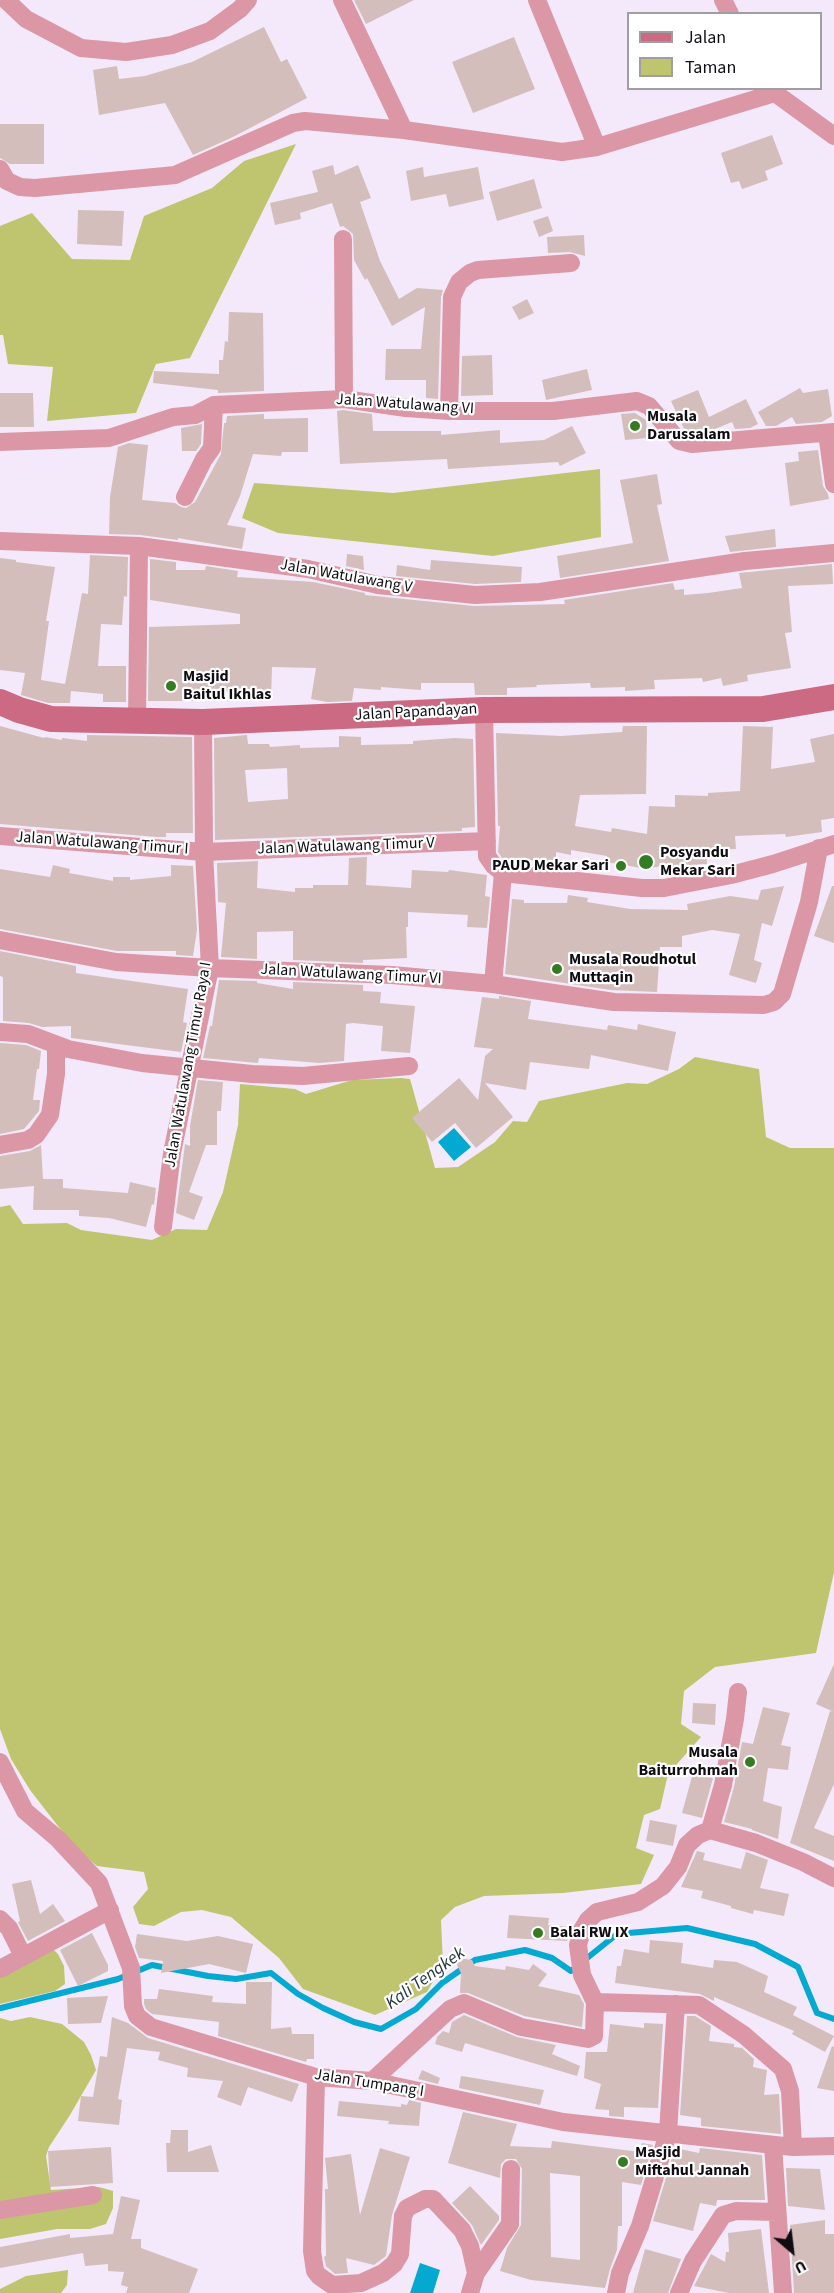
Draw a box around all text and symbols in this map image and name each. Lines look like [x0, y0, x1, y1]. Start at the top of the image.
legend [627, 12, 822, 90]
text: Jalan [685, 25, 726, 50]
text: Taman [685, 55, 736, 80]
street label: Jalan Watulawang VI [335, 391, 475, 419]
place label: Musala Darussalam [647, 407, 730, 445]
marker: Musala Darussalam [628, 419, 642, 433]
street label: Jalan Watulawang V [278, 556, 414, 598]
place label: Masjid Baitul Ikhlas [183, 667, 271, 705]
marker: Masjid Baitul Ikhlas [164, 679, 178, 693]
street label: Jalan Papandayan [354, 700, 478, 726]
street label: Jalan Watulawang Timur I [15, 828, 189, 860]
street label: Jalan Watulawang Timur V [257, 834, 435, 860]
place label: Posyandu Mekar Sari [660, 843, 735, 881]
marker: Posyandu Mekar Sari [637, 853, 655, 871]
place label: PAUD Mekar Sari [492, 856, 609, 876]
marker: PAUD Mekar Sari [614, 859, 628, 873]
place label: Musala Roudhotul Muttaqin [569, 950, 696, 988]
street label: Jalan Watulawang Timur Raya I [161, 961, 217, 1169]
street label: Jalan Watulawang Timur VI [260, 961, 442, 989]
marker: Musala Roudhotul Muttaqin [550, 962, 564, 976]
place label: Musala Baiturrohmah [638, 1743, 738, 1781]
marker: Musala Baiturrohmah [743, 1755, 757, 1769]
place label: Balai RW IX [550, 1923, 629, 1943]
marker: Balai RW IX [531, 1926, 545, 1940]
water label: Kali Tengkek [382, 1943, 470, 2015]
street label: Jalan Tumpang I [313, 2066, 425, 2102]
place label: Masjid Miftahul Jannah [635, 2143, 749, 2181]
marker: Masjid Miftahul Jannah [616, 2155, 630, 2169]
north arrow [762, 2221, 822, 2281]
text: U [791, 2255, 810, 2279]

